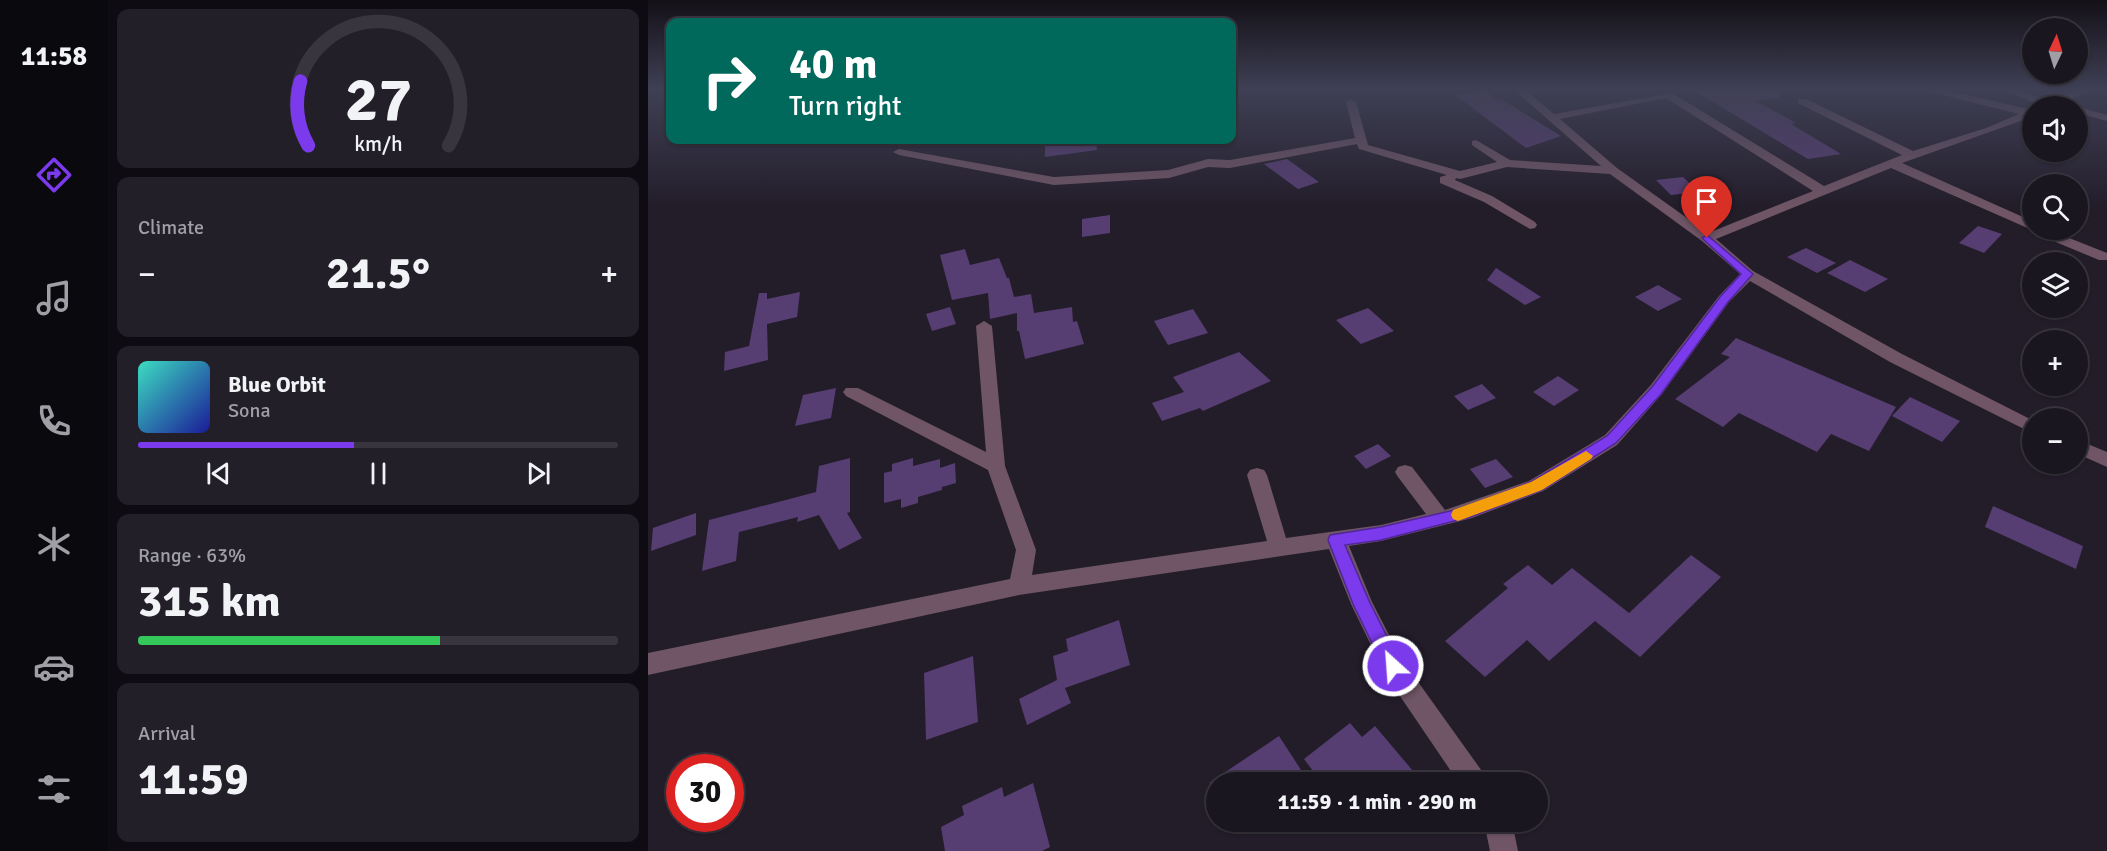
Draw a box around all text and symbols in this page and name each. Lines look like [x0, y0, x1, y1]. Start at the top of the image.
north arrow [2022, 18, 2088, 84]
map controls [2022, 18, 2088, 474]
text: 40 m [789, 39, 878, 90]
text: 11:58 [21, 40, 87, 73]
icon: right [690, 42, 768, 120]
text: 27 [344, 61, 412, 138]
text: Turn right [789, 90, 902, 123]
button: sound [2022, 96, 2088, 162]
text: km/h [354, 131, 402, 157]
icon: directions [33, 154, 75, 196]
button: search [2022, 174, 2088, 240]
pin [1681, 176, 1732, 238]
icon: arrive [1690, 185, 1723, 218]
text: Climate [138, 215, 204, 240]
text: 21.5° [326, 246, 430, 301]
button: layers [2022, 252, 2088, 318]
text: − [138, 254, 156, 295]
text: + [600, 254, 618, 295]
icon: music [33, 277, 75, 319]
button: + [2022, 330, 2088, 396]
text: Blue Orbit [228, 371, 326, 398]
text: Sona [228, 398, 271, 423]
icon: phone [33, 400, 75, 442]
button: − [2022, 408, 2088, 474]
icon: previous [202, 457, 235, 490]
icon: pause [362, 457, 395, 490]
icon: next [522, 457, 555, 490]
icon: climate [33, 523, 75, 565]
text: Range · 63% [138, 543, 246, 568]
text: 315 km [138, 574, 281, 629]
position arrow [1361, 634, 1425, 698]
icon: car [33, 646, 75, 688]
text: Arrival [138, 721, 196, 746]
text: 11:59 [138, 752, 248, 807]
speed limit sign: 30 [666, 754, 744, 832]
icon: filters [33, 768, 75, 810]
text: 11:59 · 1 min · 290 m [1277, 788, 1477, 815]

